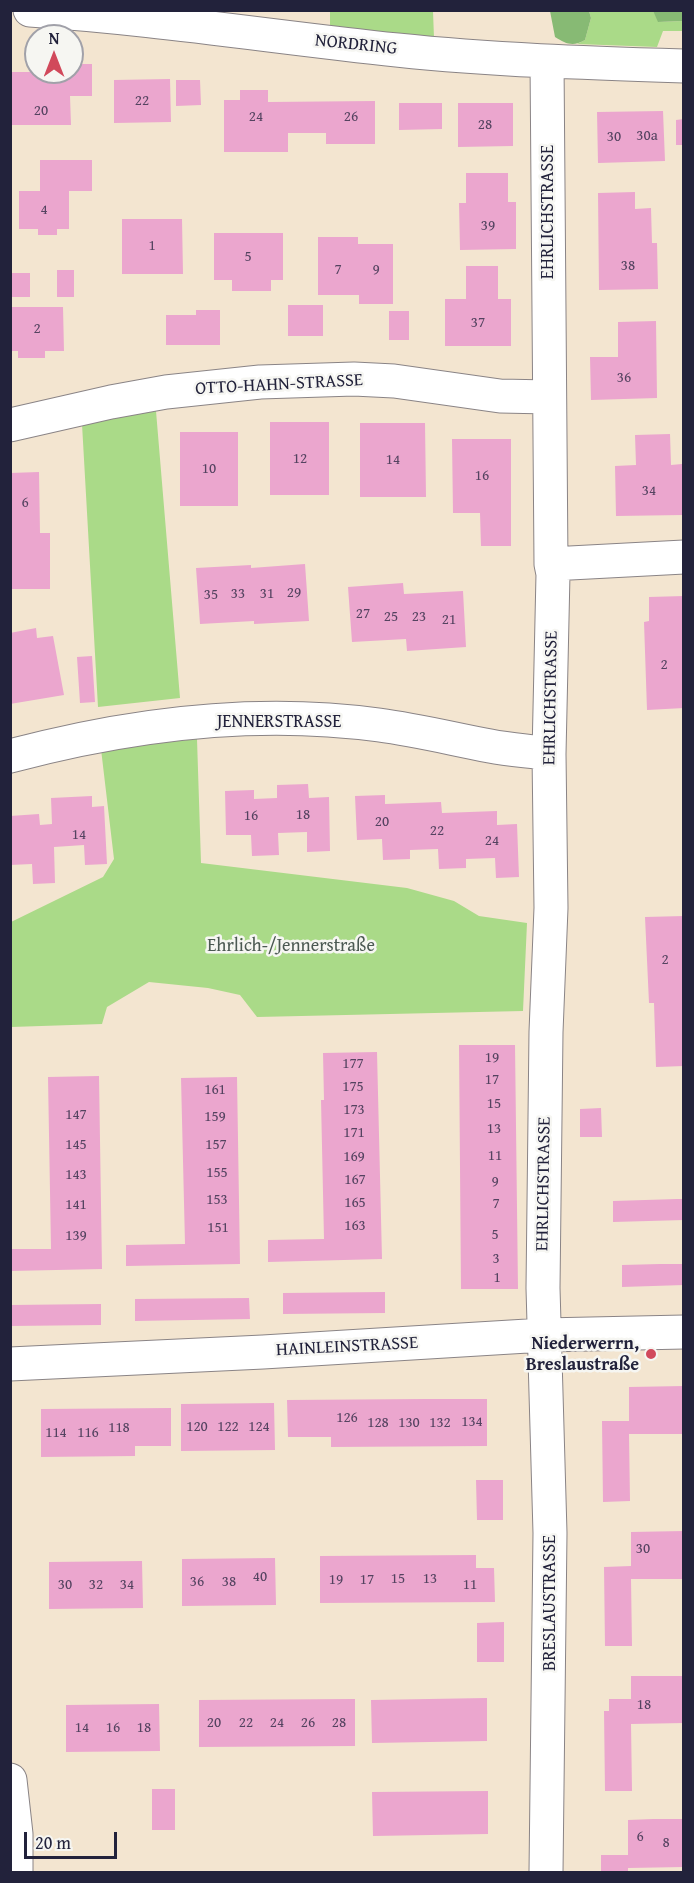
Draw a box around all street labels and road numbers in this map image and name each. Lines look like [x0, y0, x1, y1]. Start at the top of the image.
street label: NORDRING [314, 30, 398, 60]
street label: EHRLICHSTRASSE [537, 145, 559, 279]
street label: OTTO-HAHN-STRASSE [195, 370, 363, 400]
street label: EHRLICHSTRASSE [539, 631, 563, 765]
street label: JENNERSTRASSE [217, 711, 341, 733]
street label: EHRLICHSTRASSE [532, 1117, 556, 1251]
street label: HAINLEINSTRASSE [275, 1332, 419, 1362]
street label: BRESLAUSTRASSE [539, 1535, 561, 1671]

